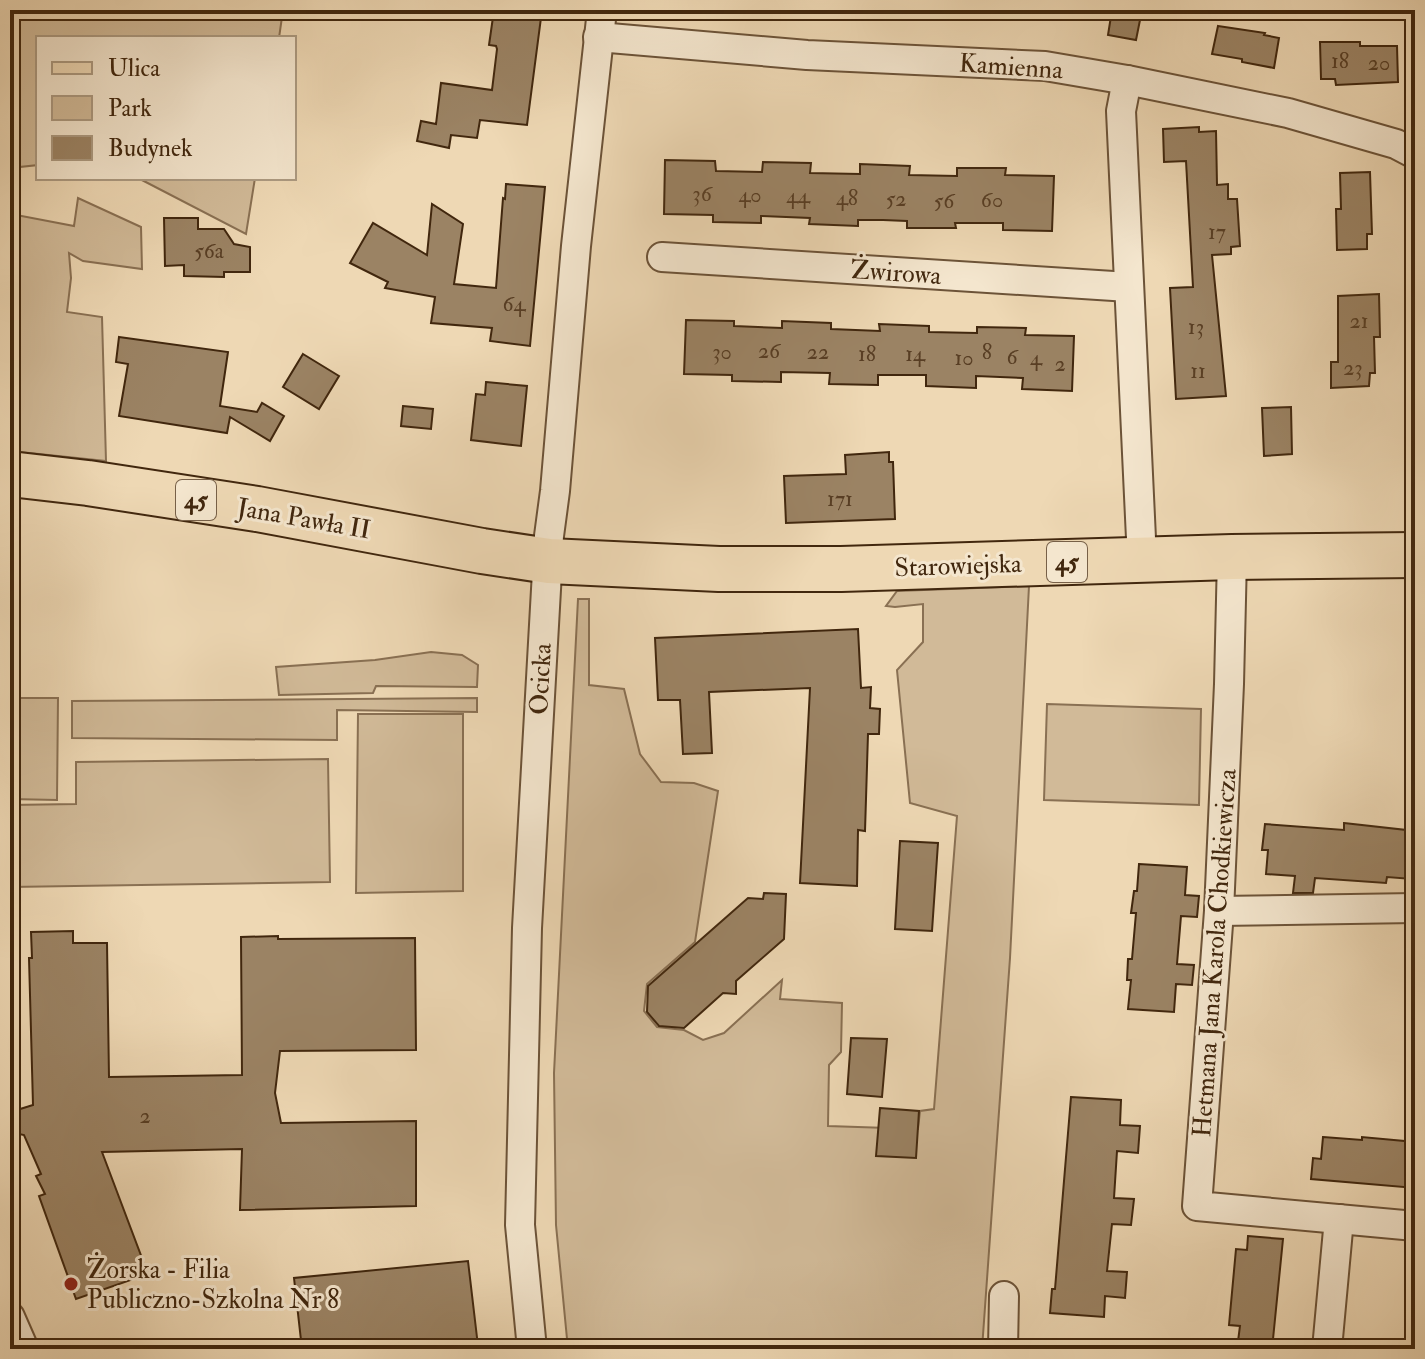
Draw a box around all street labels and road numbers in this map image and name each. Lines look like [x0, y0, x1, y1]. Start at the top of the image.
street label: Kamienna [958, 47, 1064, 87]
street label: Żwirowa [850, 252, 943, 292]
road number: 45 [176, 480, 216, 520]
street label: Jana Pawła II [234, 491, 373, 546]
road number: 45 [1047, 542, 1087, 582]
street label: Starowiejska [894, 548, 1022, 584]
street label: Ocicka [523, 642, 559, 716]
street label: Hetmana Jana Karola Chodkiewicza [1186, 767, 1244, 1138]

